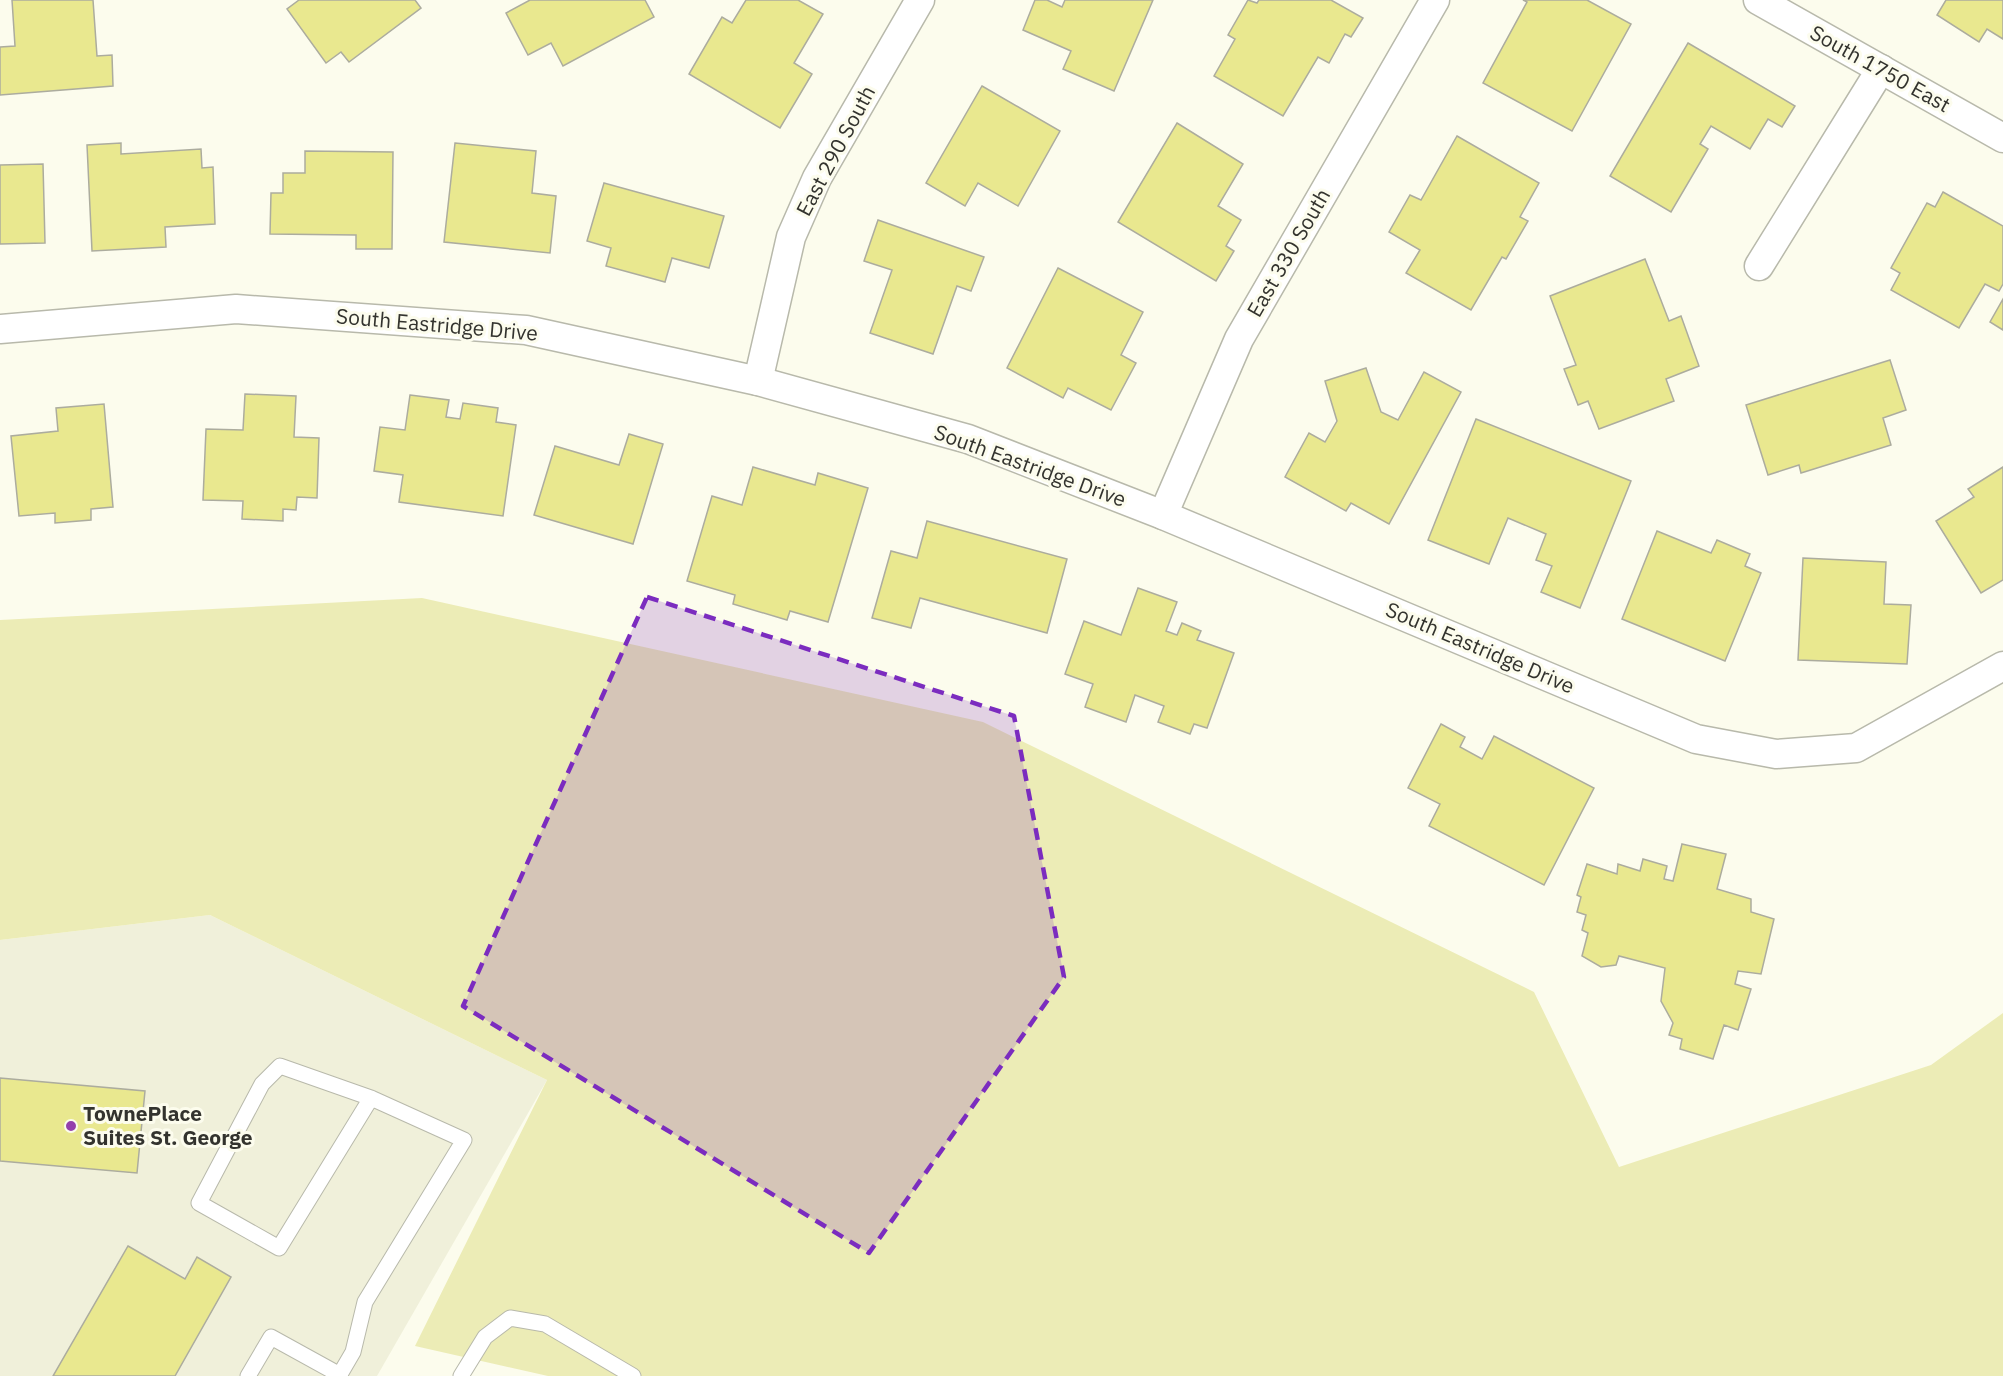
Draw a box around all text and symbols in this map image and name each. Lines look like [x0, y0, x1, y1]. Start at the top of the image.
street label: South 1750 East [1805, 18, 1956, 118]
street label: East 290 South [789, 80, 881, 221]
street label: East 330 South [1240, 183, 1336, 322]
street label: South Eastridge Drive [335, 301, 539, 347]
street label: South Eastridge Drive [930, 417, 1130, 513]
street label: South Eastridge Drive [1382, 595, 1579, 700]
place label: TownePlace Suites St. George [83, 1099, 253, 1151]
marker: TownePlace Suites St. George [64, 1119, 78, 1133]

